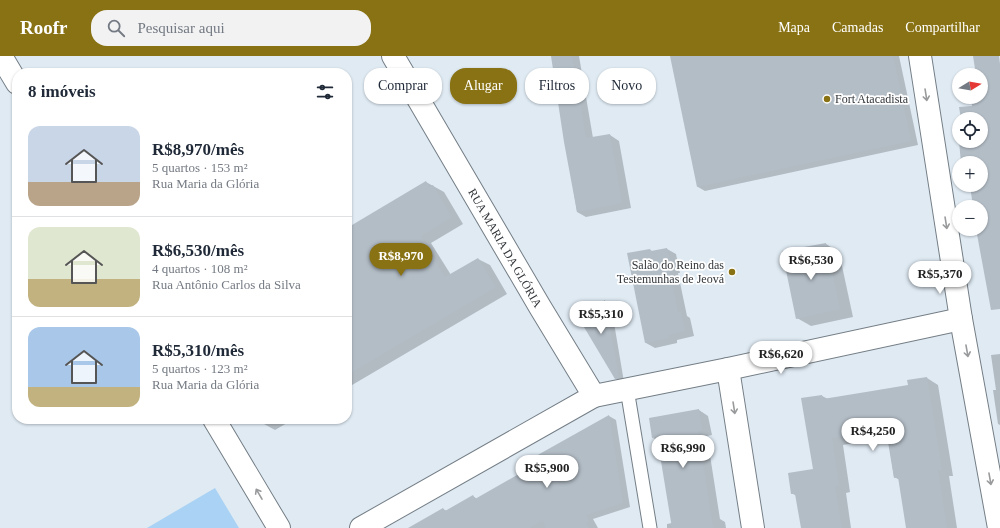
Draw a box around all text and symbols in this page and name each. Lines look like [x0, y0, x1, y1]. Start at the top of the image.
search box [91, 10, 371, 46]
text: Roofr [20, 17, 67, 38]
icon: search [105, 17, 127, 39]
text: Pesquisar aqui [137, 20, 225, 36]
text: Mapa [778, 20, 810, 35]
text: Camadas [832, 20, 883, 35]
text: Compartilhar [905, 20, 980, 35]
chip: Comprar [364, 68, 442, 104]
chip: Alugar [450, 68, 517, 104]
chip: Filtros [525, 68, 589, 104]
chip: Novo [597, 68, 656, 104]
north arrow [952, 68, 988, 104]
map controls [952, 68, 988, 236]
icon: filters [314, 81, 336, 103]
text: 8 imóveis [28, 82, 96, 101]
one-way arrow [922, 88, 930, 101]
place label: Fort Atacadista [835, 92, 909, 106]
marker: Fort Atacadista [822, 94, 832, 104]
button: locate [952, 112, 988, 148]
text: R$8,970/mês [152, 140, 244, 159]
icon: home [60, 142, 108, 190]
button: + [952, 156, 988, 192]
text: 5 quartos · 153 m² [152, 160, 248, 175]
text: Rua Maria da Glória [152, 176, 259, 191]
street label: RUA MARIA DA GLÓRIA [465, 186, 545, 310]
button: − [952, 200, 988, 236]
one-way arrow [942, 216, 950, 229]
text: R$6,530/mês [152, 241, 244, 260]
icon: home [60, 243, 108, 291]
pin: R$8,970 [364, 243, 438, 277]
pin: R$6,530 [774, 247, 848, 281]
text: R$8,970 [378, 248, 424, 263]
text: R$6,530 [788, 252, 834, 267]
place label: Salão do Reino das Testemunhas de Jeová [617, 258, 725, 286]
text: 4 quartos · 108 m² [152, 261, 248, 276]
pin: R$5,370 [903, 261, 977, 295]
text: R$5,370 [917, 266, 963, 281]
marker: Salão do Reino das Testemunhas de Jeová [727, 267, 737, 277]
text: Rua Antônio Carlos da Silva [152, 277, 301, 292]
pin: R$5,310 [564, 301, 638, 335]
text: R$5,310 [578, 306, 624, 321]
text: R$5,310/mês [152, 341, 244, 360]
pin: R$6,620 [744, 341, 818, 375]
icon: home [60, 343, 108, 391]
one-way arrow [963, 344, 971, 357]
text: R$6,620 [758, 346, 804, 361]
text: 5 quartos · 123 m² [152, 361, 248, 376]
text: Rua Maria da Glória [152, 377, 259, 392]
one-way arrow [730, 401, 738, 414]
pin: R$4,250 [836, 418, 910, 452]
text: R$4,250 [850, 423, 896, 438]
pin: R$6,990 [646, 435, 720, 469]
text: R$6,990 [660, 440, 706, 455]
pin: R$5,900 [510, 455, 584, 489]
text: R$5,900 [524, 460, 570, 475]
one-way arrow [987, 472, 995, 485]
one-way arrow [254, 488, 262, 500]

